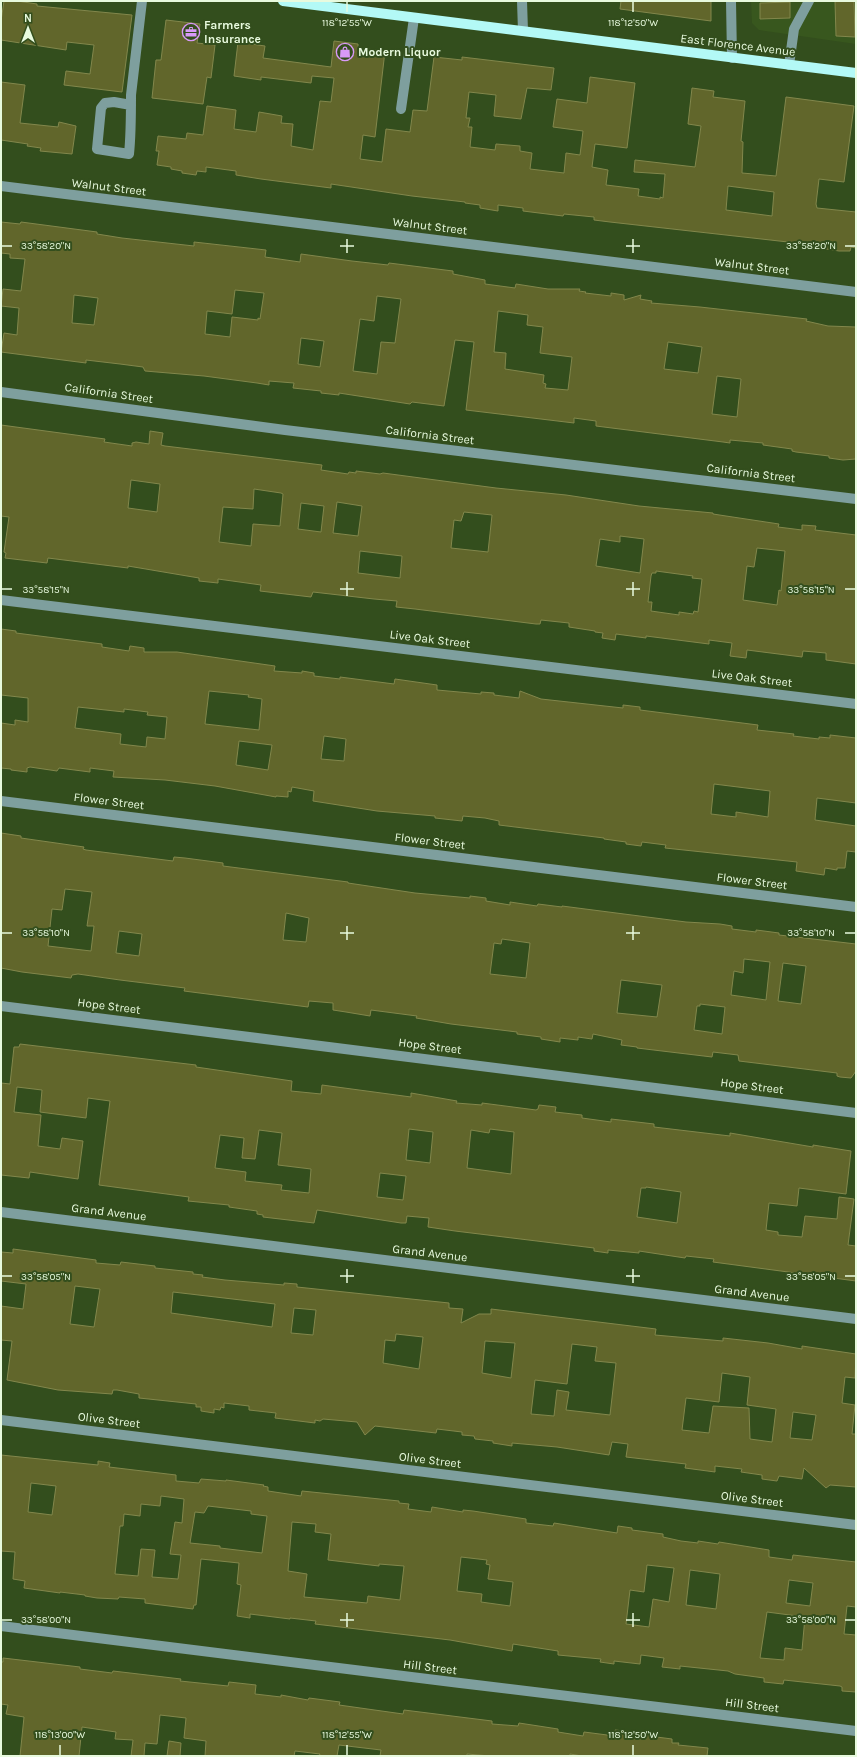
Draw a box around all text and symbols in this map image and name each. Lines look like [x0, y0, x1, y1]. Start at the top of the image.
north arrow [8, 8, 48, 48]
text: N [24, 12, 32, 25]
text: 118°12'55"W [322, 17, 372, 29]
text: 118°12'50"W [608, 17, 658, 29]
place label: Farmers Insurance [204, 18, 261, 46]
office icon: Farmers Insurance [181, 22, 201, 42]
street label: East Florence Avenue [680, 31, 796, 59]
shop icon: Modern Liquor [335, 42, 355, 62]
place label: Modern Liquor [358, 45, 441, 59]
street label: Walnut Street [71, 175, 148, 199]
street label: Walnut Street [392, 214, 469, 238]
text: 33°58'20"N [21, 240, 71, 252]
text: 33°58'20"N [786, 240, 836, 252]
street label: Walnut Street [714, 254, 791, 278]
street label: California Street [64, 380, 155, 406]
street label: California Street [385, 423, 476, 447]
street label: California Street [706, 461, 797, 485]
text: 33°58'15"N [22, 584, 70, 596]
text: 33°58'15"N [787, 584, 835, 596]
street label: Live Oak Street [389, 627, 472, 651]
street label: Live Oak Street [711, 666, 794, 690]
street label: Flower Street [73, 790, 146, 812]
street label: Flower Street [394, 830, 467, 852]
street label: Flower Street [716, 870, 789, 892]
text: 33°58'10"N [22, 927, 70, 939]
text: 33°58'10"N [787, 927, 835, 939]
street label: Hope Street [77, 995, 142, 1017]
street label: Hope Street [398, 1035, 463, 1057]
street label: Hope Street [720, 1075, 785, 1097]
street label: Grand Avenue [71, 1200, 147, 1224]
street label: Grand Avenue [392, 1241, 468, 1265]
text: 33°58'05"N [21, 1271, 71, 1283]
text: 33°58'05"N [786, 1271, 836, 1283]
street label: Grand Avenue [714, 1281, 790, 1305]
street label: Olive Street [77, 1409, 141, 1431]
street label: Olive Street [398, 1449, 462, 1471]
street label: Olive Street [720, 1488, 784, 1510]
text: 33°58'00"N [21, 1614, 71, 1626]
text: 33°58'00"N [786, 1614, 836, 1626]
street label: Hill Street [402, 1657, 458, 1677]
street label: Hill Street [724, 1695, 780, 1715]
text: 118°13'00"W [35, 1729, 85, 1741]
text: 118°12'55"W [322, 1729, 372, 1741]
text: 118°12'50"W [608, 1729, 658, 1741]

